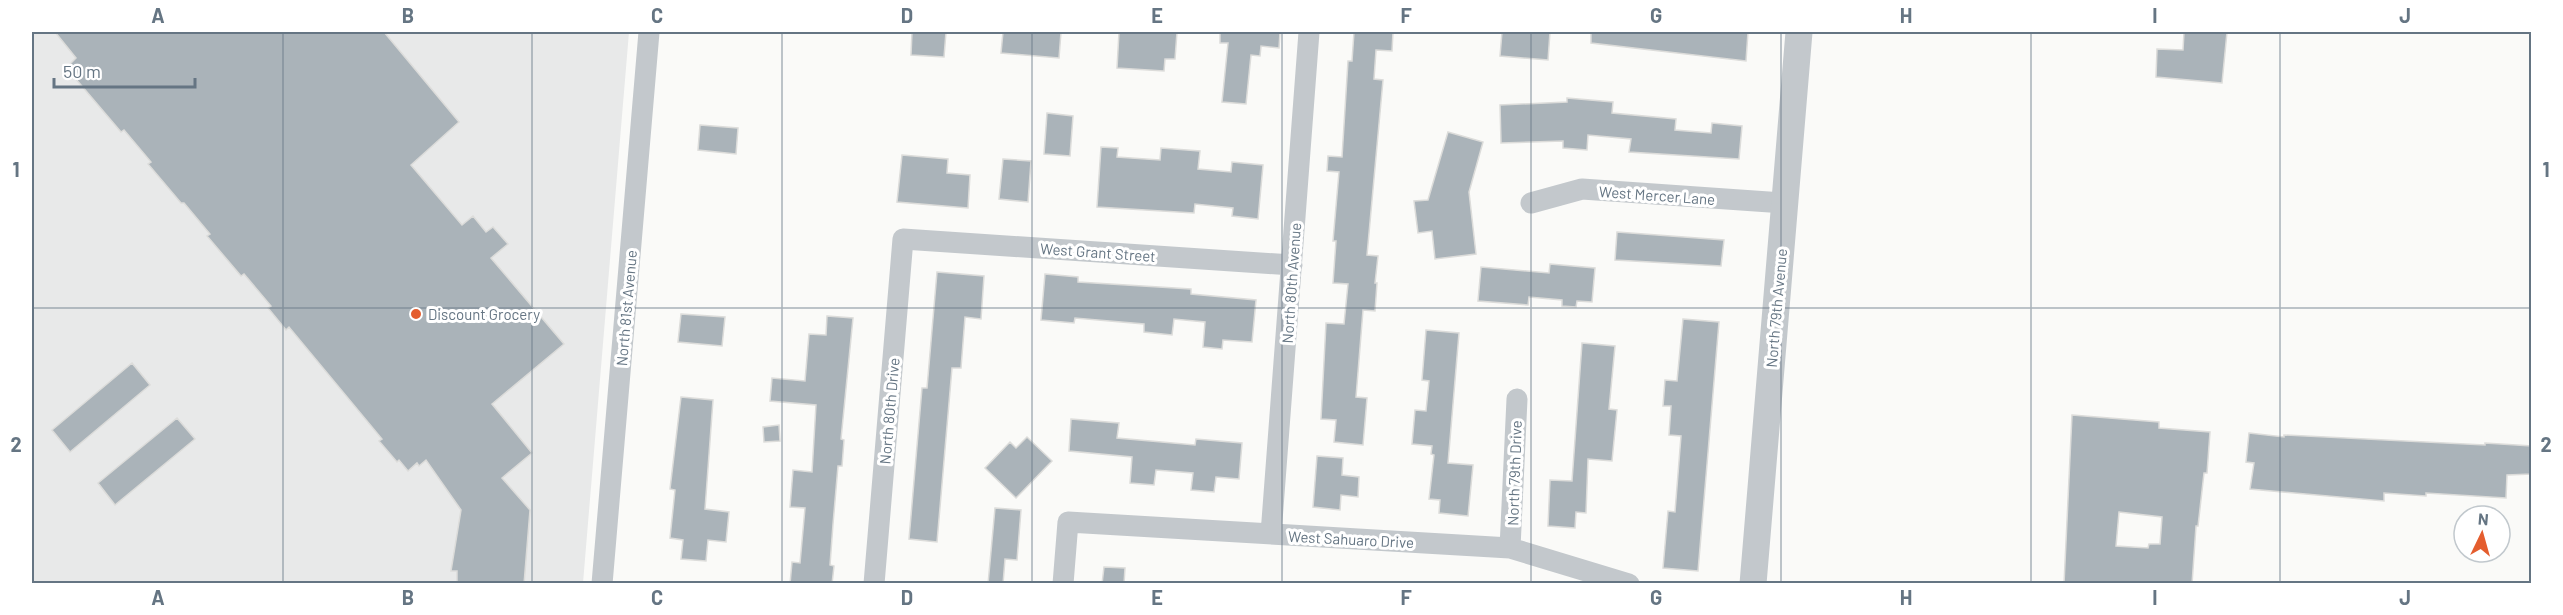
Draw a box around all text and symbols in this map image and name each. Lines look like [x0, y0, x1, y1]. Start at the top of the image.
text: A [151, 3, 165, 27]
text: B [402, 3, 414, 27]
text: C [651, 3, 663, 27]
text: D [901, 3, 913, 27]
text: E [1151, 3, 1163, 27]
text: F [1400, 3, 1412, 27]
text: G [1650, 3, 1662, 27]
text: H [1900, 3, 1912, 27]
text: I [2152, 3, 2158, 27]
text: J [2399, 3, 2411, 27]
scale bar [54, 51, 195, 89]
text: 50 m [63, 60, 101, 82]
text: 1 [12, 157, 20, 181]
text: 1 [2542, 157, 2550, 181]
street label: West Mercer Lane [1598, 182, 1716, 208]
street label: North 80th Avenue [1278, 222, 1304, 344]
street label: West Grant Street [1040, 239, 1156, 265]
street label: North 79th Avenue [1762, 248, 1790, 368]
street label: North 81st Avenue [612, 249, 640, 367]
place label: Discount Grocery [428, 305, 540, 323]
marker: Discount Grocery [409, 307, 423, 321]
street label: North 80th Drive [875, 357, 903, 465]
street label: North 79th Drive [1503, 420, 1525, 526]
text: 2 [10, 432, 22, 456]
text: 2 [2540, 432, 2552, 456]
north arrow [2452, 504, 2512, 564]
text: N [2477, 509, 2489, 528]
street label: West Sahuaro Drive [1288, 527, 1414, 551]
text: A [151, 585, 165, 609]
text: B [402, 585, 414, 609]
text: C [651, 585, 663, 609]
text: D [901, 585, 913, 609]
text: E [1151, 585, 1163, 609]
text: F [1400, 585, 1412, 609]
text: G [1650, 585, 1662, 609]
text: H [1900, 585, 1912, 609]
text: I [2152, 585, 2158, 609]
text: J [2399, 585, 2411, 609]

